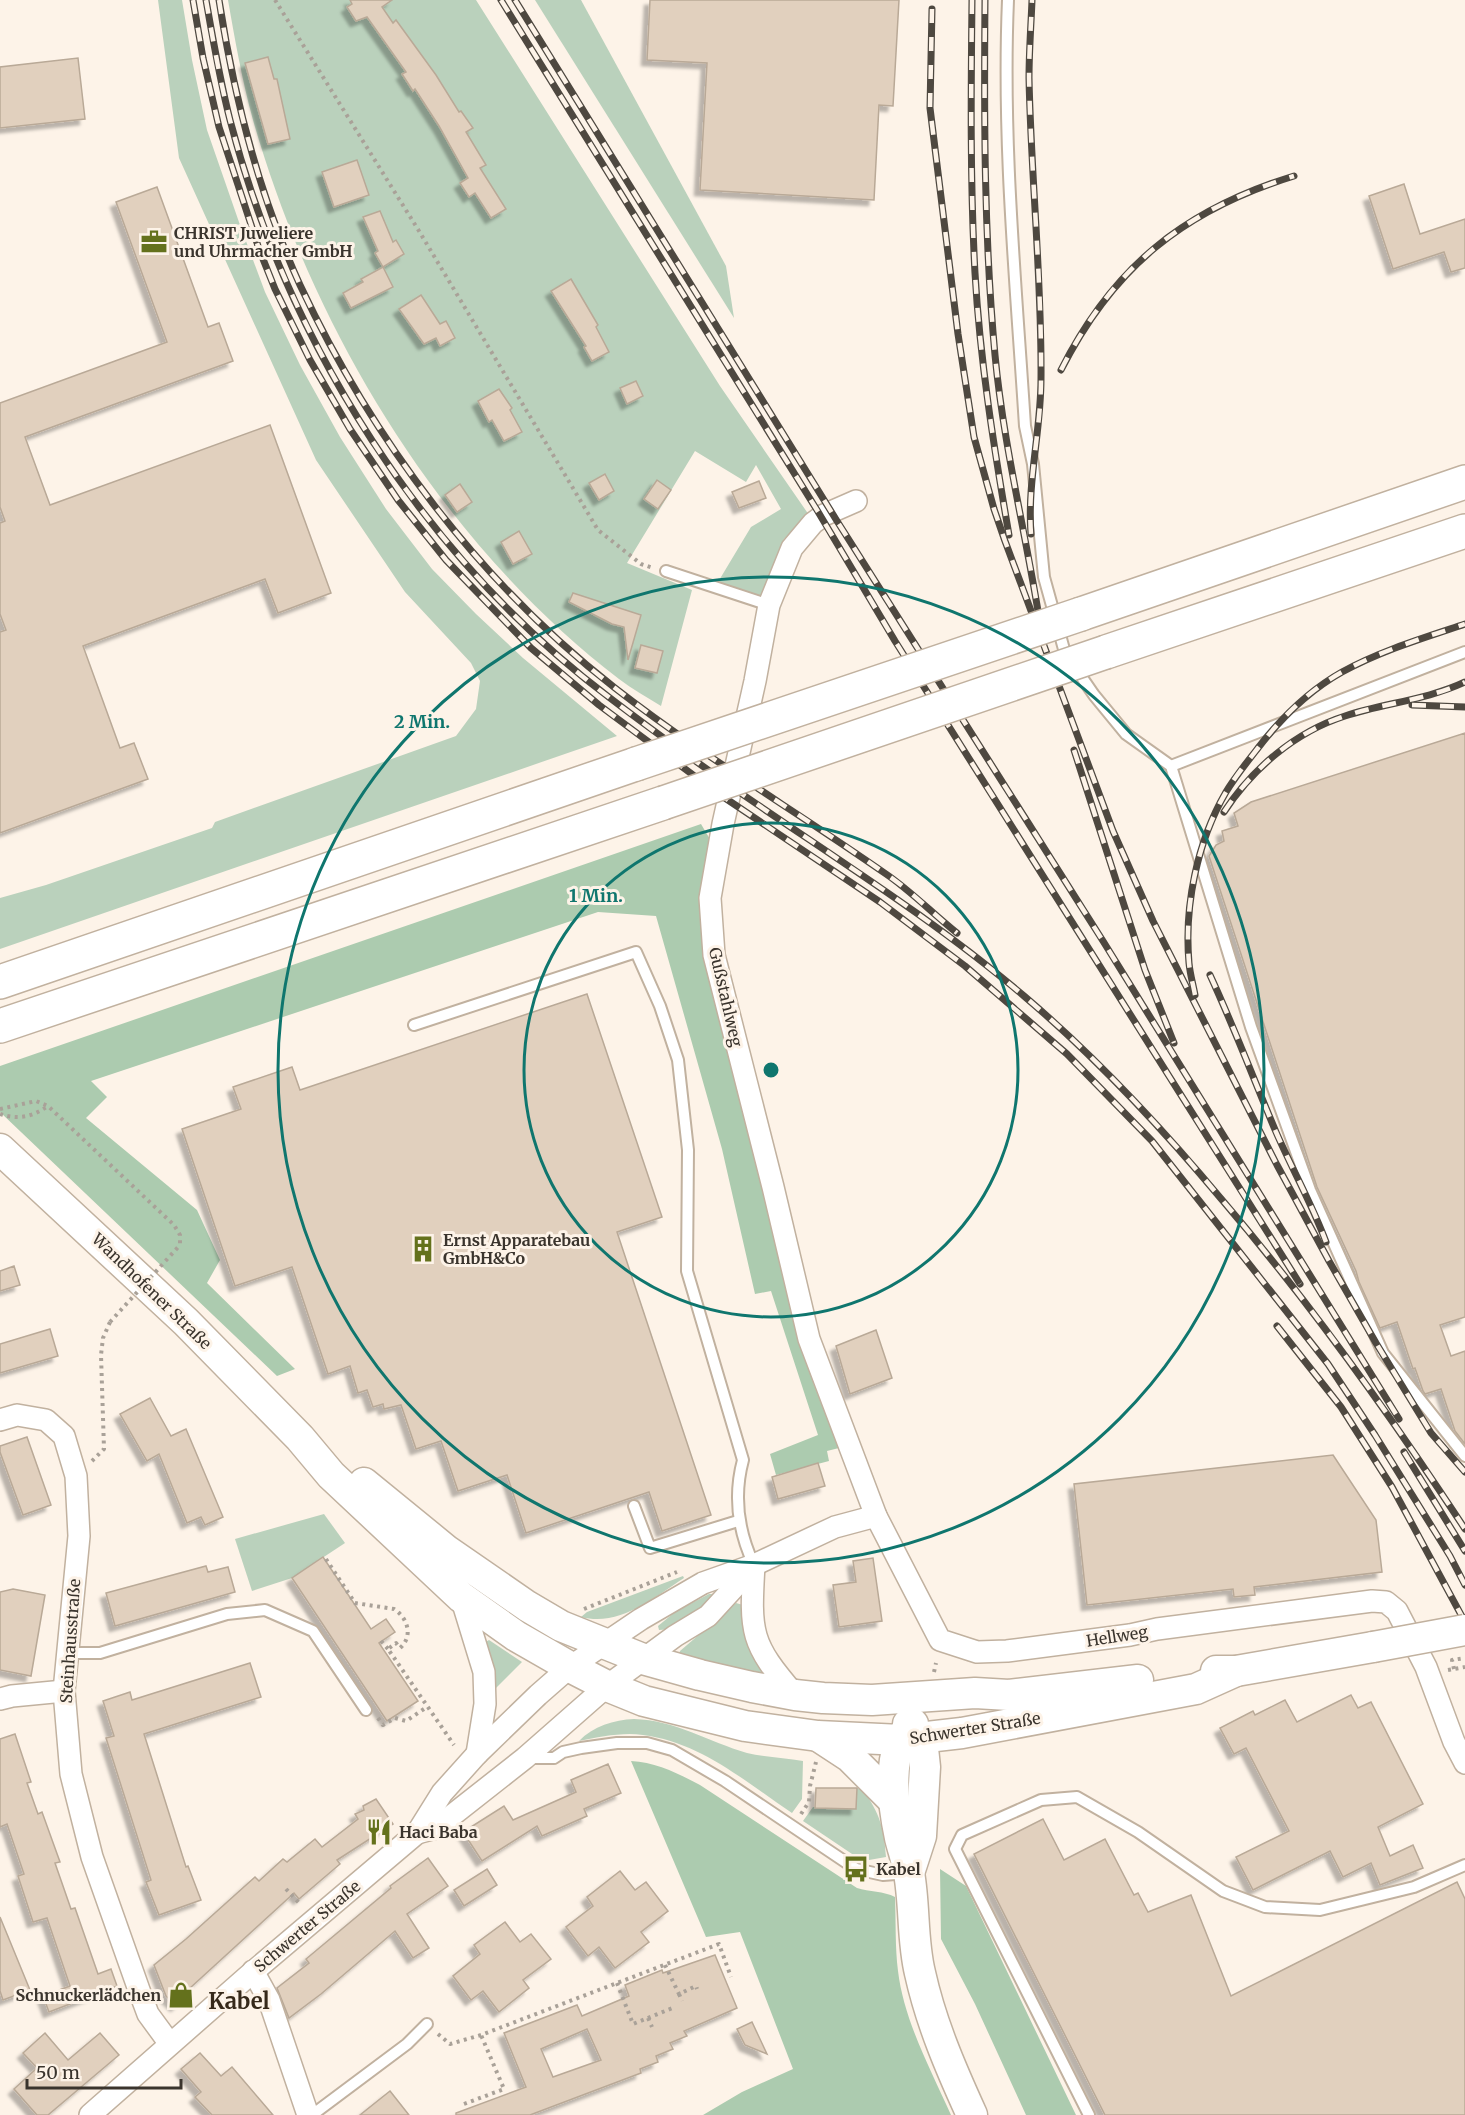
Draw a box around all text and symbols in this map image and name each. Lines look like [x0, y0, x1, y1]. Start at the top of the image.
place label: CHRIST Juweliere und Uhrmacher GmbH [174, 223, 352, 261]
office icon: CHRIST Juweliere und Uhrmacher GmbH [139, 227, 169, 257]
text: 2 Min. [394, 710, 450, 733]
text: 1 Min. [569, 884, 623, 907]
street label: Gußstahlweg [705, 945, 747, 1049]
centre of rings [761, 1060, 781, 1080]
street label: Wandhofener Straße [87, 1228, 216, 1353]
place label: Ernst Apparatebau GmbH&Co [443, 1230, 590, 1268]
building icon: Ernst Apparatebau GmbH&Co [408, 1234, 438, 1264]
street label: Steinhausstraße [56, 1578, 84, 1704]
street label: Hellweg [1085, 1621, 1150, 1651]
street label: Schwerter Straße [908, 1708, 1042, 1748]
restaurant icon: Haci Baba [364, 1817, 394, 1847]
place label: Haci Baba [399, 1822, 478, 1842]
bus stop icon: Kabel [841, 1854, 871, 1884]
place label: Kabel [876, 1859, 921, 1879]
street label: Schwerter Straße [250, 1876, 364, 1976]
shop icon: Schnuckerlädchen [166, 1980, 196, 2010]
place label: Schnuckerlädchen [15, 1985, 161, 2005]
district label: Kabel [208, 1987, 270, 2015]
scale bar [27, 2052, 182, 2090]
text: 50 m [36, 2061, 80, 2084]

